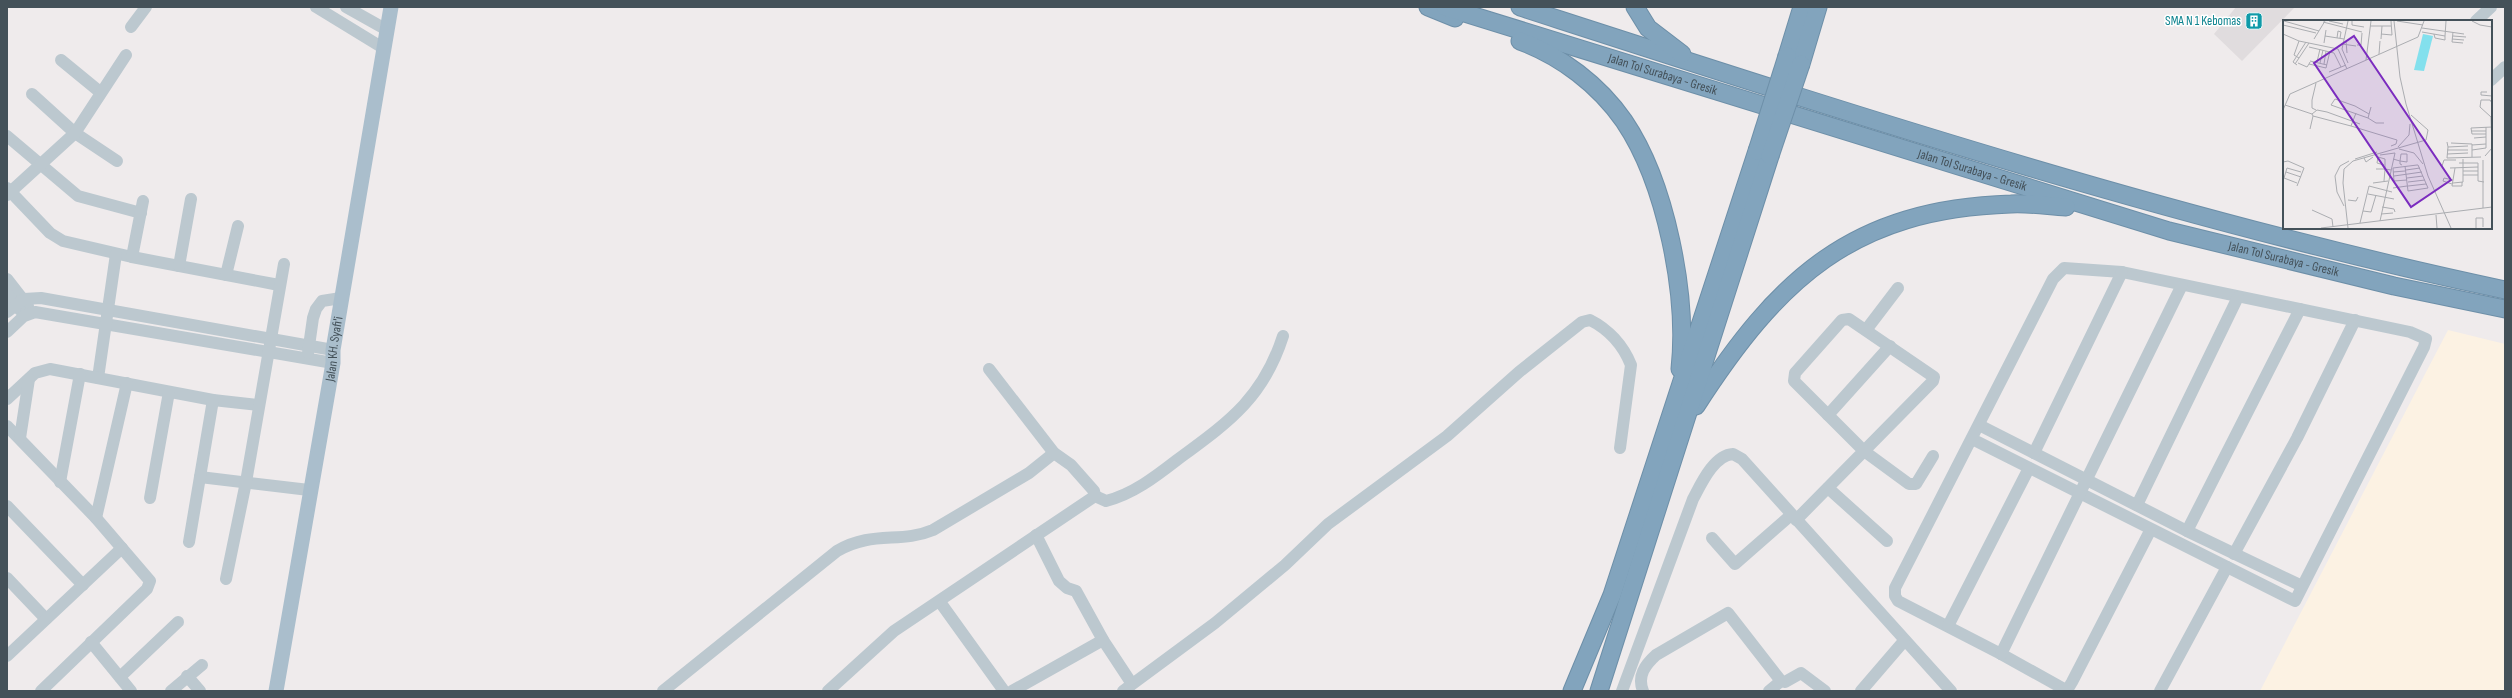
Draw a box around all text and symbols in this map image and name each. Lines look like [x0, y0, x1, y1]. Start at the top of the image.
building icon: SMA N 1 Kebomas [2244, 11, 2264, 31]
place label: SMA N 1 Kebomas [2165, 13, 2241, 29]
inset map [2283, 20, 2492, 229]
street label: Jalan Tol Surabaya - Gresik [1605, 50, 1719, 99]
street label: Jalan Tol Surabaya - Gresik [1915, 145, 2029, 195]
street label: Jalan Tol Surabaya - Gresik [2226, 238, 2341, 280]
street label: Jalan KH. Syafi'i [322, 315, 347, 384]

